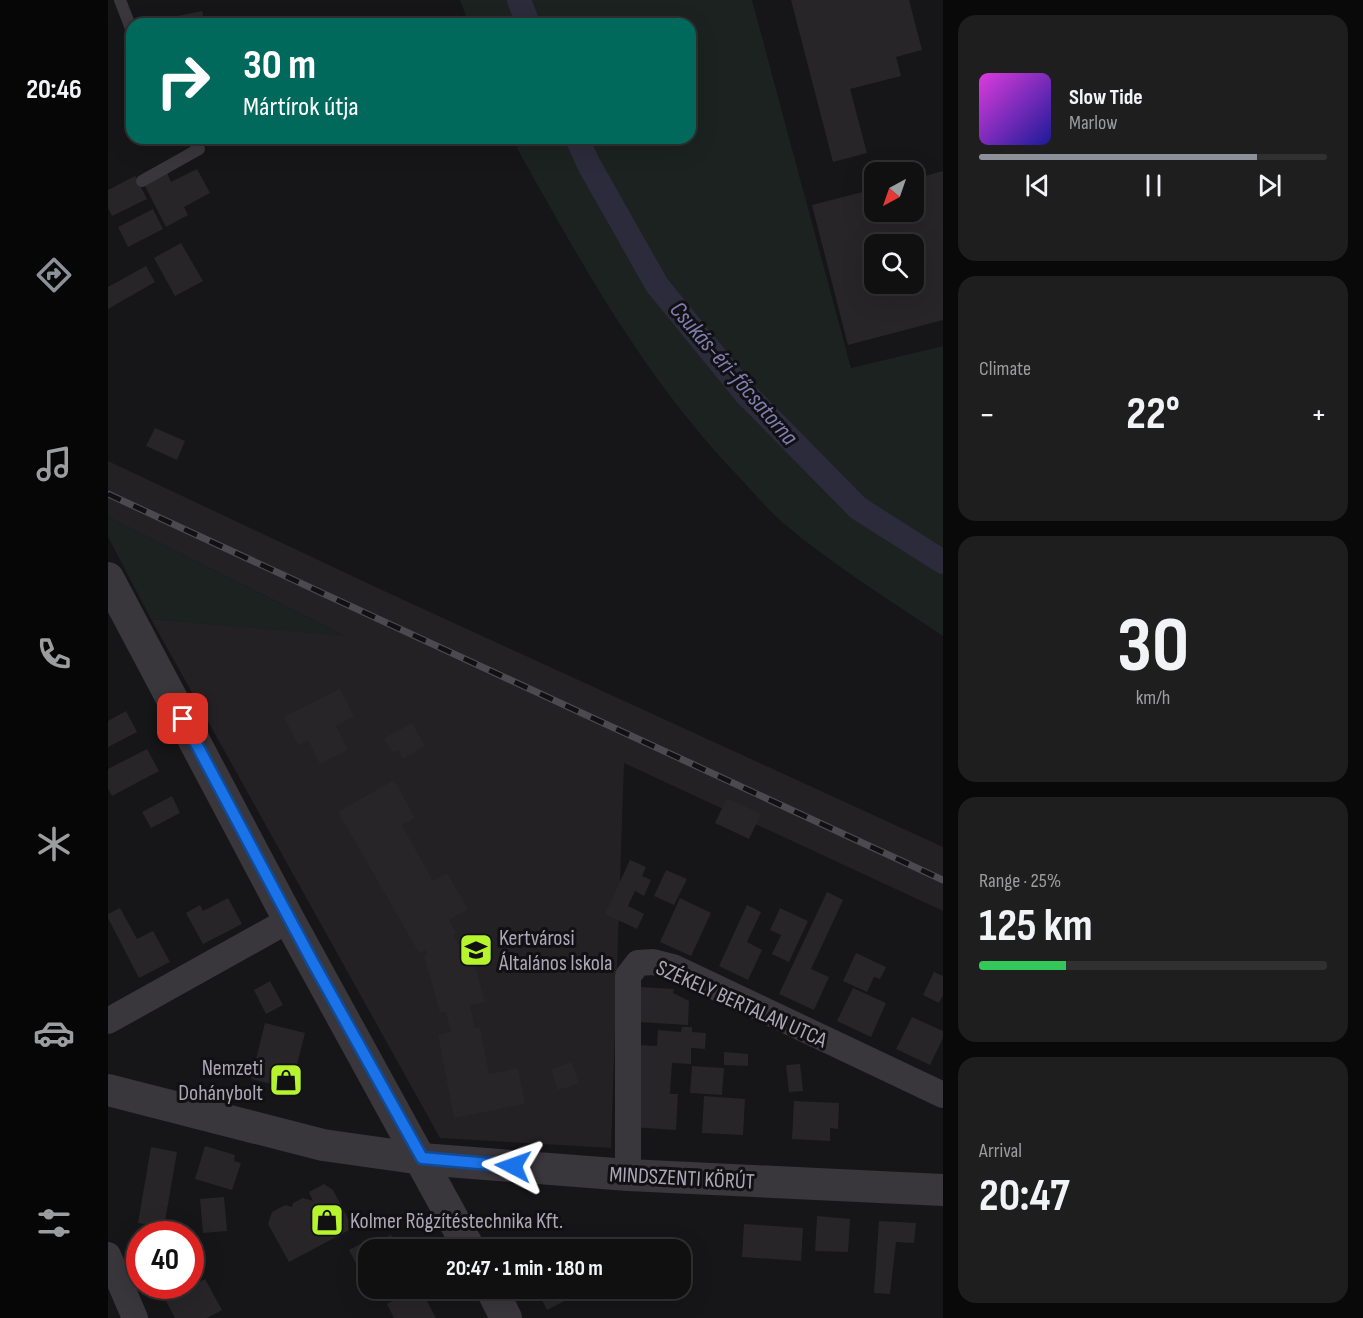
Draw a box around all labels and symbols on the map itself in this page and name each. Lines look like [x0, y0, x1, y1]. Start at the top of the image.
north arrow [864, 162, 924, 222]
water label: Csukás-éri-főcsatorna [663, 296, 804, 451]
pin [157, 693, 208, 744]
place label: Kertvárosi Általános Iskola [498, 925, 612, 977]
school or university icon: Kertvárosi Általános Iskola [458, 932, 494, 968]
street label: SZÉKELY BERTALAN UTCA [652, 955, 832, 1054]
place label: Nemzeti Dohánybolt [178, 1055, 263, 1107]
shop icon: Nemzeti Dohánybolt [268, 1062, 304, 1098]
position arrow [481, 1134, 545, 1198]
street label: MINDSZENTI KÖRÚT [609, 1161, 755, 1196]
shop icon: Kolmer Rögzítéstechnika Kft. [309, 1202, 345, 1238]
place label: Kolmer Rögzítéstechnika Kft. [350, 1208, 563, 1235]
speed limit sign: 40 [126, 1221, 204, 1299]

